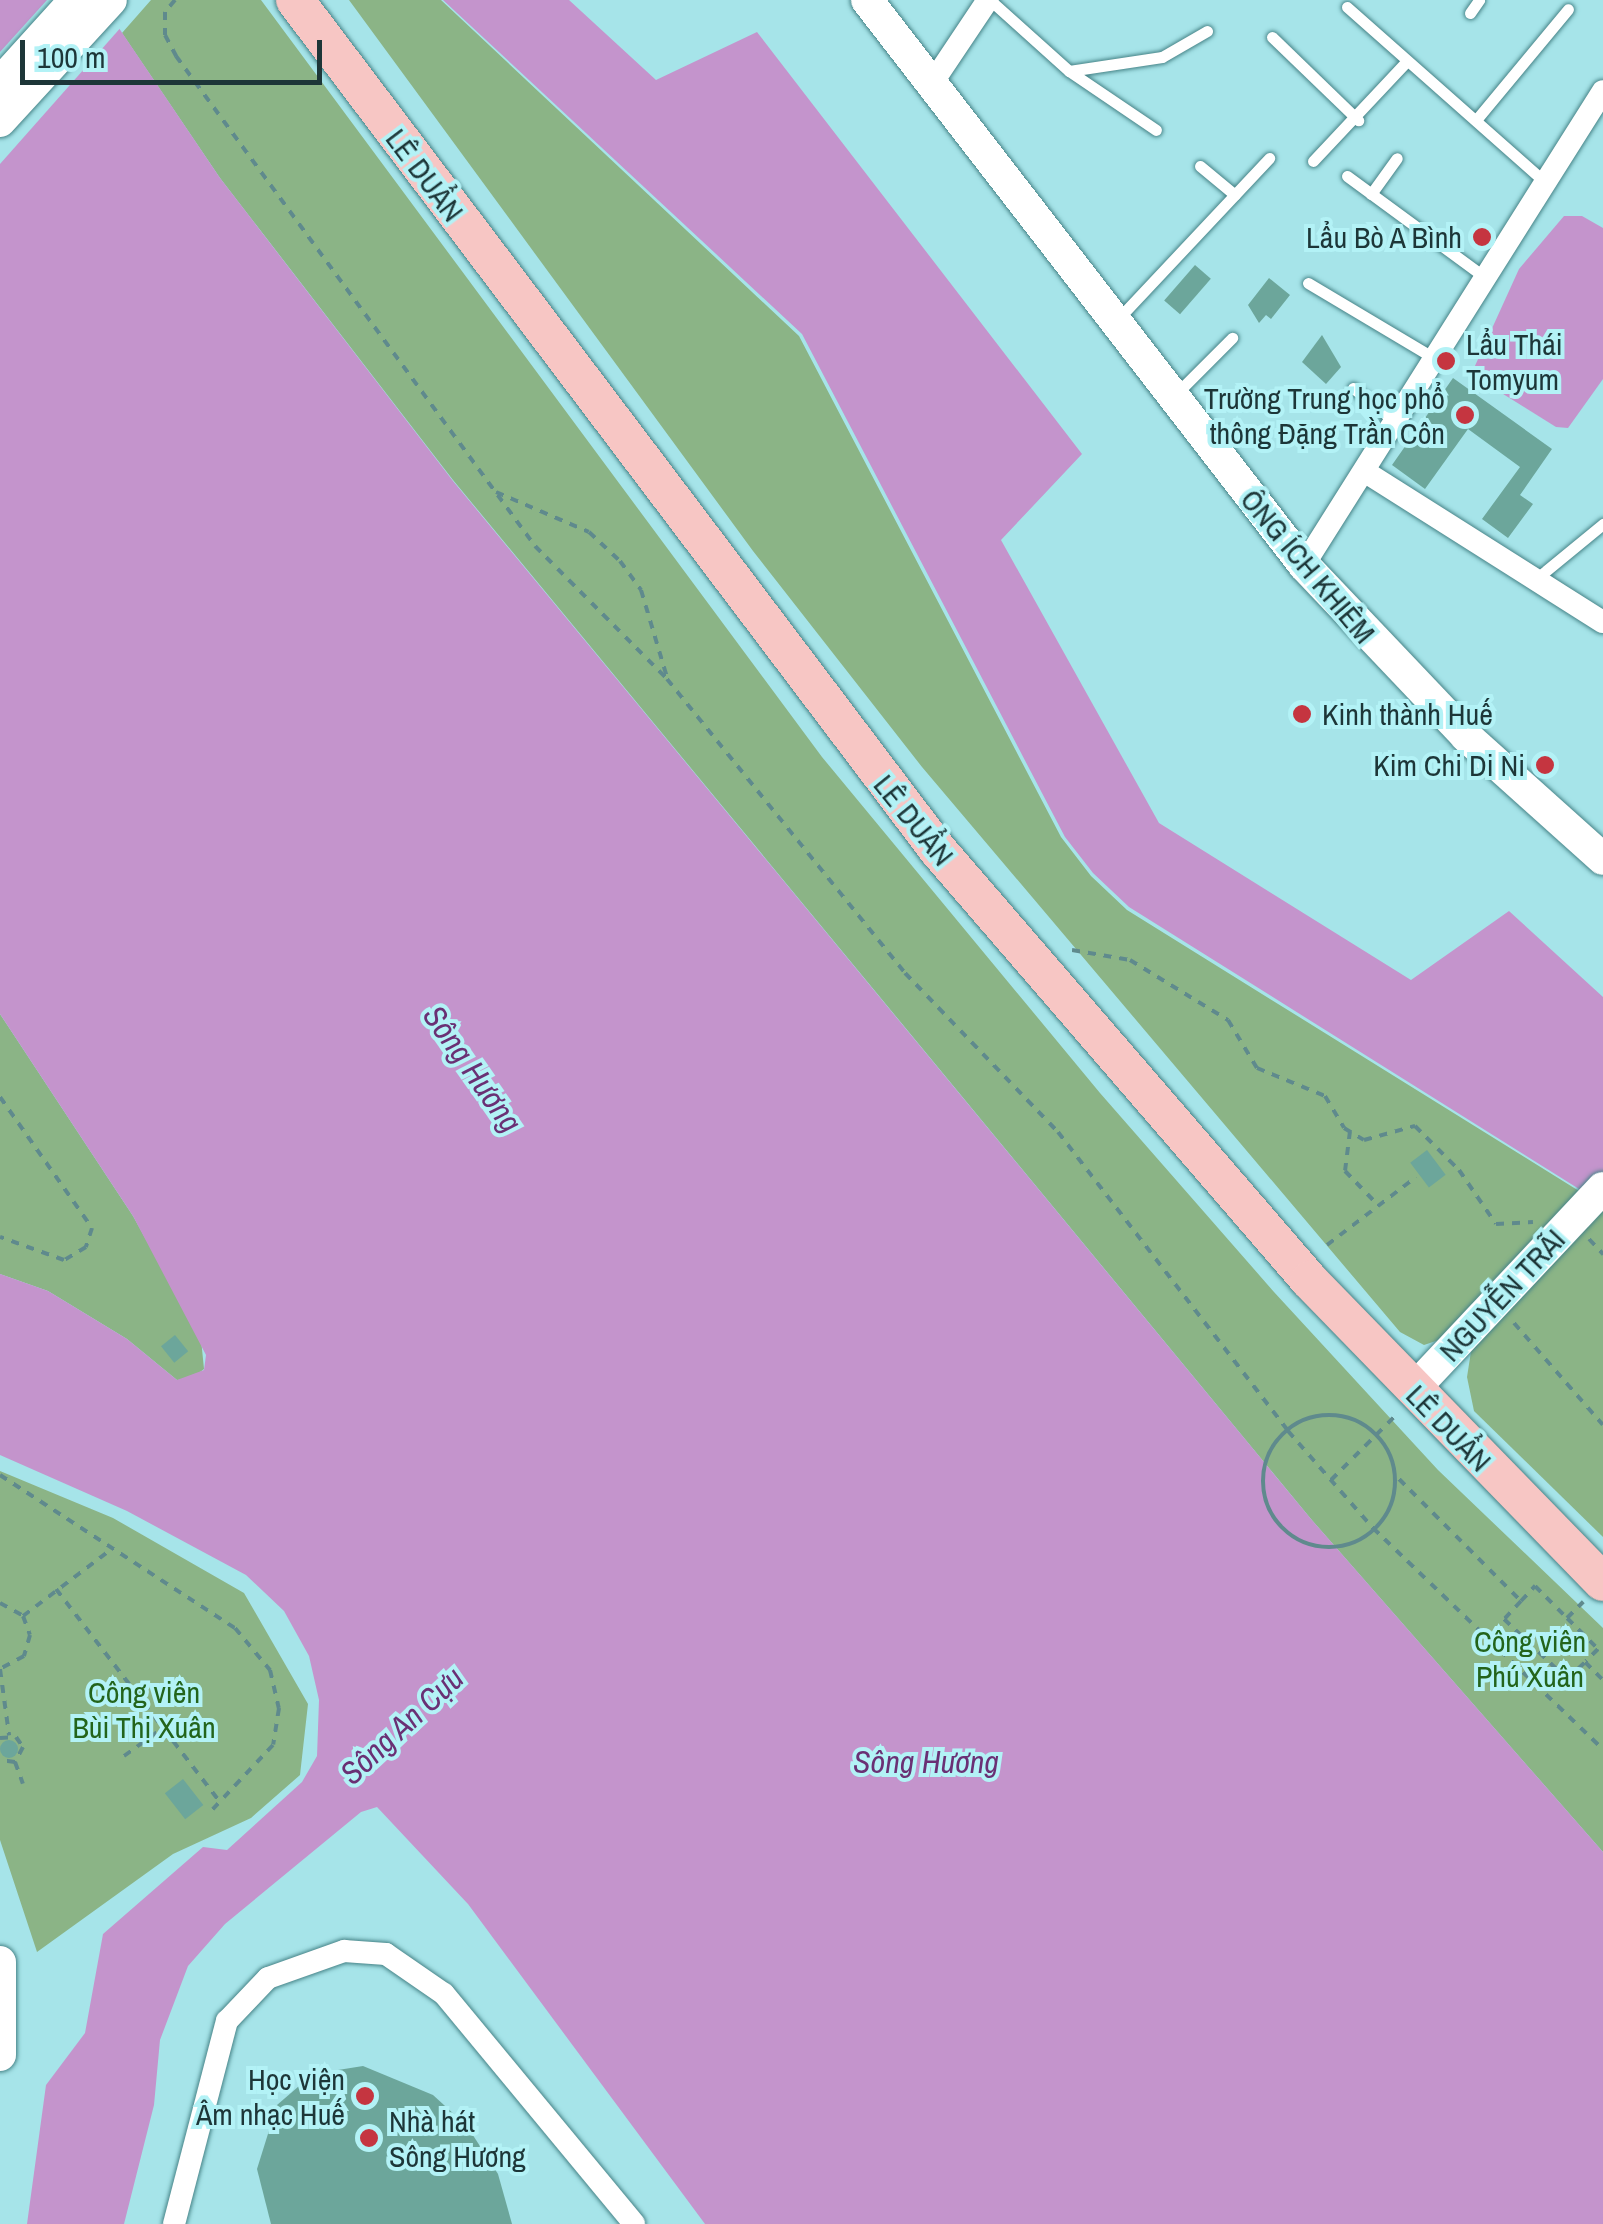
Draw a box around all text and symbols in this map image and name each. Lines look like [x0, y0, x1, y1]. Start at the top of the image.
scale bar [25, 20, 328, 82]
text: 100 m [37, 37, 105, 77]
street label: LÊ DUẨN [379, 122, 471, 228]
place label: Lẩu Bò A Bình [1303, 219, 1462, 255]
marker: Lẩu Bò A Bình [1471, 226, 1493, 248]
place label: Lẩu Thái Tomyum [1466, 326, 1563, 396]
marker: Lẩu Thái Tomyum [1435, 350, 1457, 372]
place label: Trường Trung học phổ thông Đặng Trần Côn [1203, 380, 1445, 450]
marker: Trường Trung học phổ thông Đặng Trần Côn [1454, 404, 1476, 426]
street label: ÔNG ÍCH KHIÊM [1233, 482, 1383, 650]
place label: Kinh thành Huế [1322, 696, 1493, 732]
marker: Kinh thành Huế [1291, 703, 1313, 725]
place label: Kim Chi Di Ni [1373, 747, 1525, 783]
marker: Kim Chi Di Ni [1534, 754, 1556, 776]
street label: LÊ DUẨN [866, 767, 962, 873]
water label: Sông Hương [414, 998, 530, 1140]
street label: NGUYỄN TRÃI [1432, 1221, 1572, 1369]
street label: LÊ DUẨN [1399, 1377, 1499, 1479]
park label: Công viên Phú Xuân [1474, 1623, 1586, 1694]
water label: Sông An Cựu [332, 1659, 472, 1793]
park label: Công viên Bùi Thị Xuân [72, 1674, 216, 1744]
water label: Sông Hương [853, 1743, 999, 1781]
place label: Học viện Âm nhạc Huế [196, 2061, 345, 2132]
marker: Học viện Âm nhạc Huế [354, 2085, 376, 2107]
place label: Nhà hát Sông Hương [389, 2103, 526, 2174]
marker: Nhà hát Sông Hương [358, 2127, 380, 2149]

